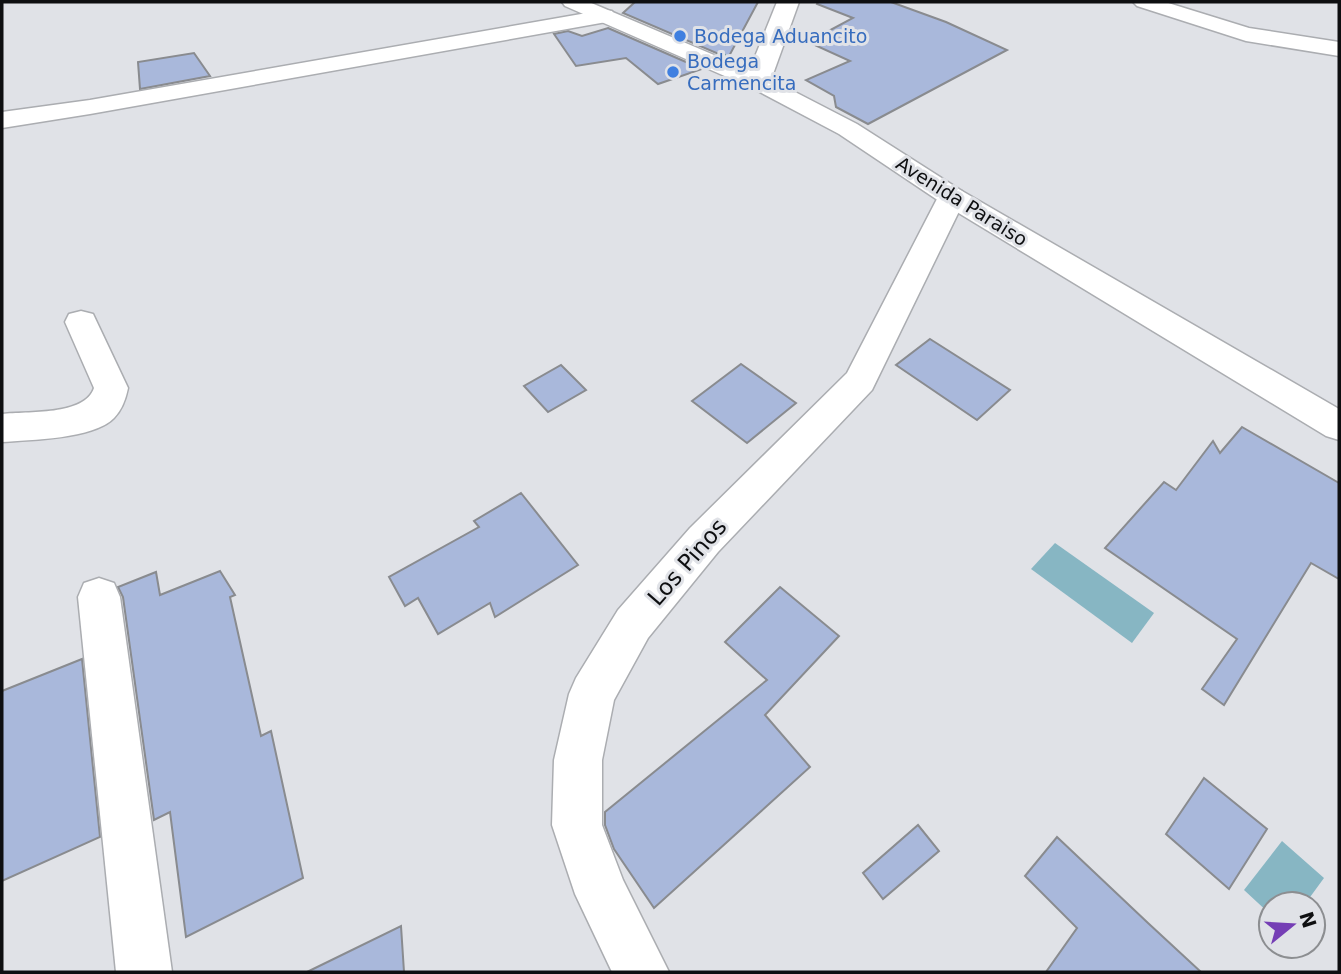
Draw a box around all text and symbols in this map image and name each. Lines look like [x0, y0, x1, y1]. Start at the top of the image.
place label: Bodega Aduancito [694, 25, 867, 47]
marker: Bodega Aduancito [672, 28, 688, 44]
place label: Bodega Carmencita [687, 50, 796, 94]
marker: Bodega Carmencita [665, 64, 681, 80]
street label: Avenida Paraiso [892, 152, 1032, 250]
street label: Los Pinos [642, 513, 732, 611]
north arrow [1257, 890, 1327, 960]
text: N [1295, 909, 1321, 931]

